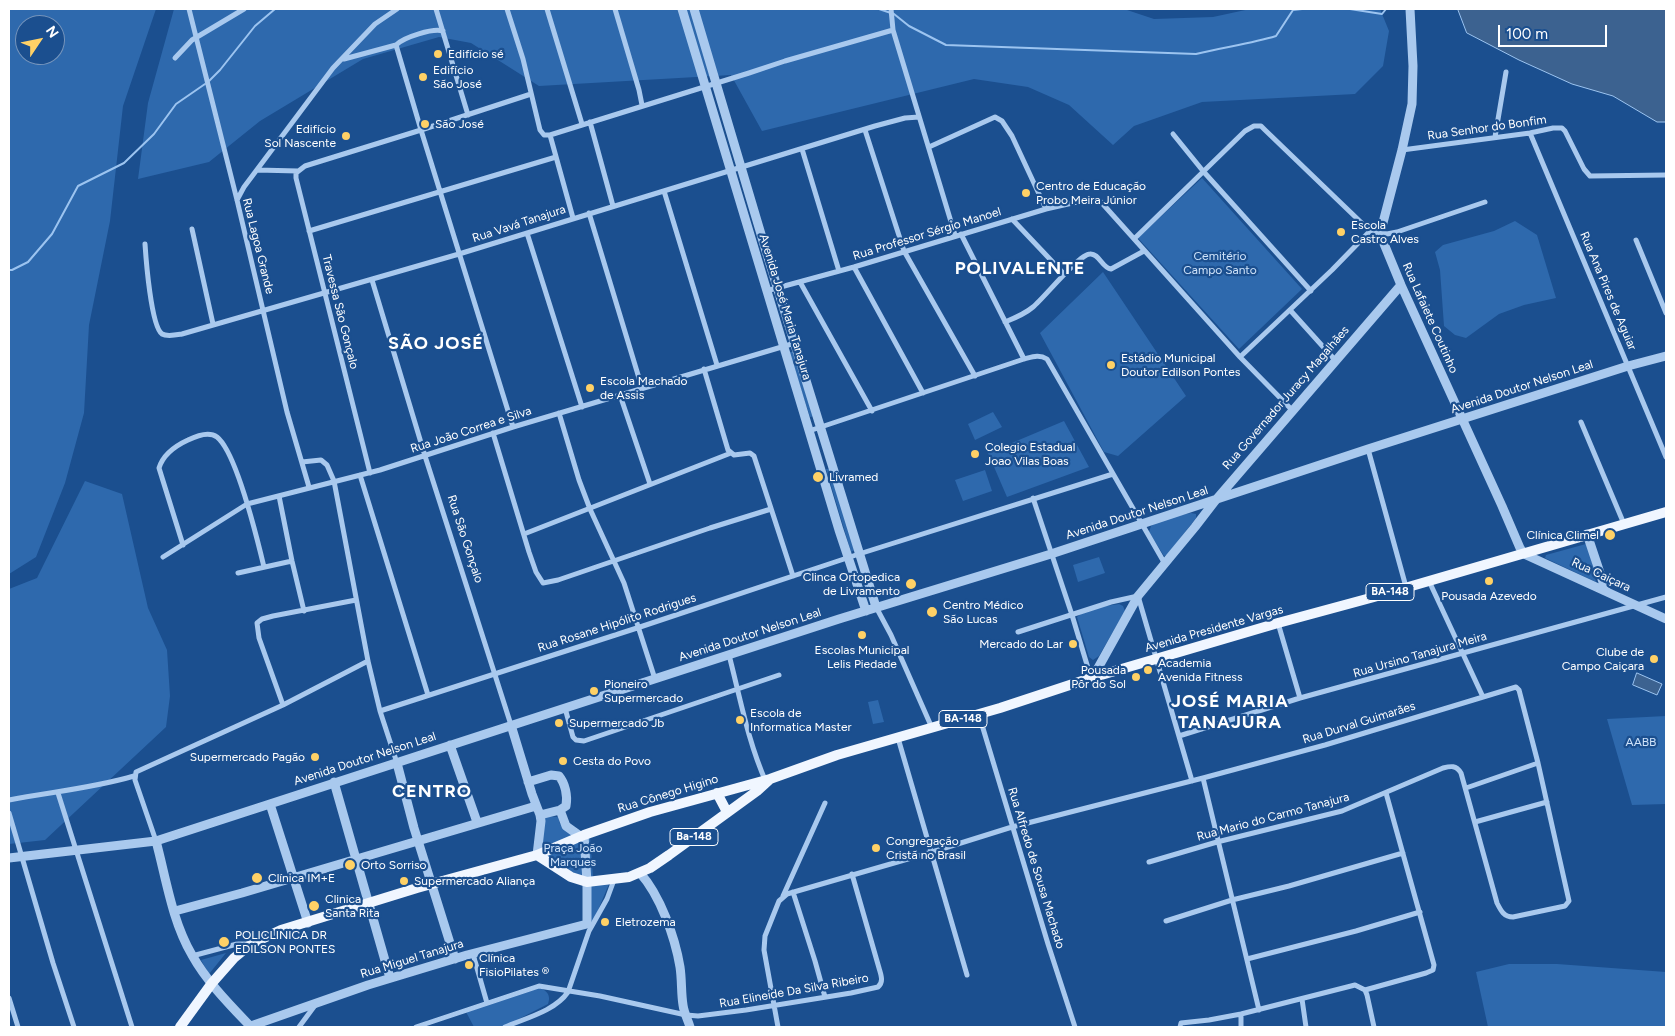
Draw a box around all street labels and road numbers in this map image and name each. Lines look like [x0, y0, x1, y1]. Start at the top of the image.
street label: Rua Senhor do Bonfim [1427, 113, 1547, 143]
street label: Rua Lagoa Grande [239, 197, 277, 295]
street label: Rua Vavá Tanajura [471, 202, 567, 246]
street label: Rua Professor Sérgio Manoel [851, 205, 1003, 263]
street label: Rua Ana Pires de Aguiar [1576, 230, 1640, 352]
street label: Avenida José Maria Tanajura [756, 232, 814, 382]
street label: Travessa São Gonçalo [319, 253, 361, 371]
street label: Rua Lafaiete Coutinho [1399, 260, 1461, 376]
street label: Rua Governador Juracy Magalhães [1220, 323, 1352, 473]
street label: Avenida Doutor Nelson Leal [1449, 357, 1595, 417]
street label: Rua João Correa e Silva [409, 404, 533, 456]
street label: Avenida Doutor Nelson Leal [1064, 483, 1210, 543]
street label: Rua São Gonçalo [444, 493, 486, 585]
street label: Rua Caiçara [1569, 555, 1633, 595]
road number: BA-148 [1366, 584, 1414, 600]
street label: Rua Rosane Hipólito Rodrigues [536, 591, 698, 655]
street label: Avenida Presidente Vargas [1143, 602, 1285, 656]
street label: Avenida Doutor Nelson Leal [677, 605, 823, 665]
street label: Rua Ursino Tanajura Meira [1352, 629, 1488, 681]
street label: Rua Durval Guimarães [1301, 699, 1417, 747]
road number: BA-148 [939, 711, 987, 728]
street label: Avenida Doutor Nelson Leal [292, 729, 438, 789]
street label: Rua Cônego Higino [616, 772, 720, 816]
street label: Rua Alfredo de Sousa Machado [1005, 786, 1067, 950]
street label: Rua Mario do Carmo Tanajura [1195, 790, 1351, 844]
road number: Ba-148 [670, 829, 718, 846]
street label: Rua Miguel Tanajura [359, 936, 465, 982]
street label: Rua Elineide Da Silva Ribeiro [718, 971, 870, 1011]

